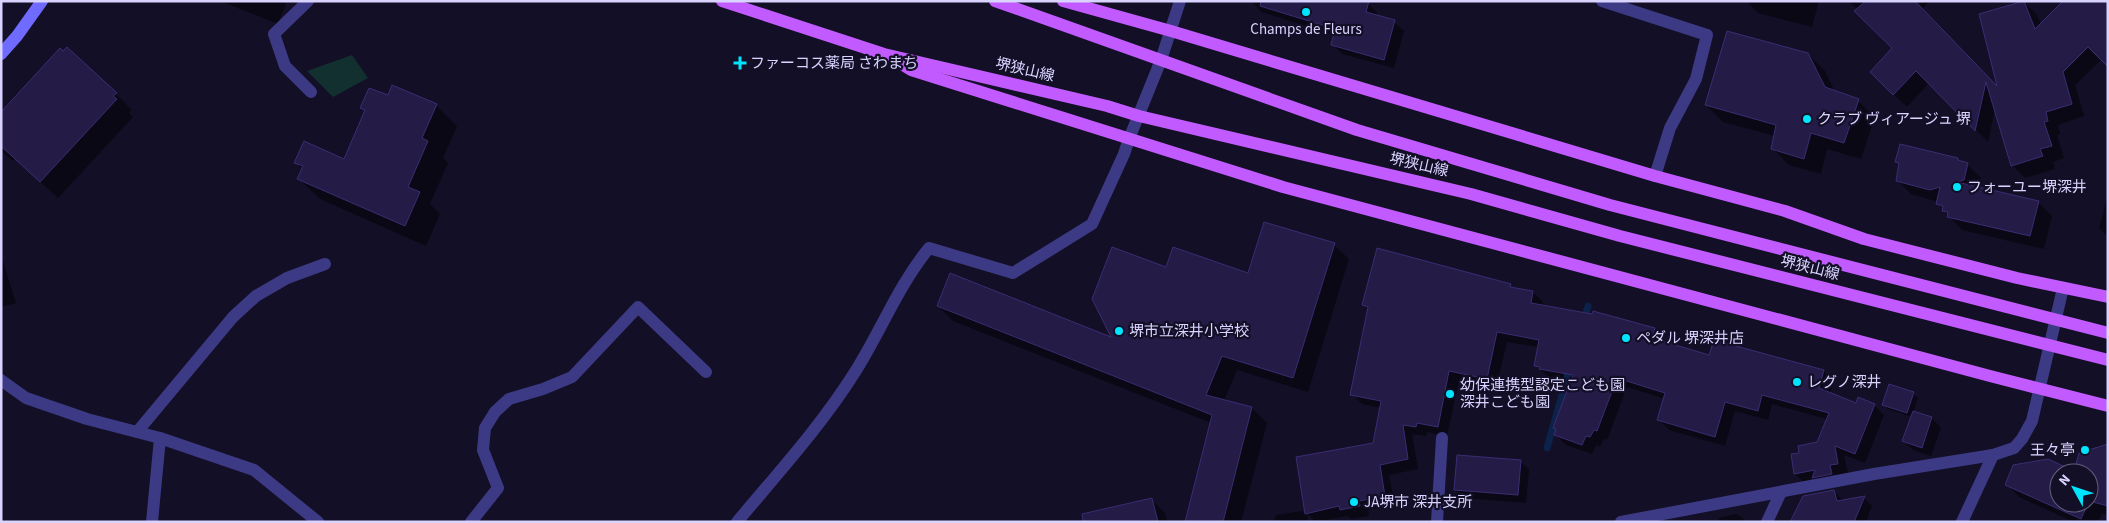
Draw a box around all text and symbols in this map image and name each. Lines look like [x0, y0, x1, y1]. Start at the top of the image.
marker: Champs de Fleurs [1300, 6, 1312, 18]
place label: Champs de Fleurs [1250, 19, 1362, 40]
place label: ファーコス薬局 さわまち [750, 53, 918, 74]
street label: 堺狭山線 [993, 53, 1057, 87]
marker: ファーコス薬局 さわまち [734, 57, 746, 69]
place label: クラブ ヴィアージュ 堺 [1817, 109, 1971, 130]
marker: クラブ ヴィアージュ 堺 [1801, 113, 1813, 125]
street label: 堺狭山線 [1387, 148, 1451, 182]
place label: フォーユー堺深井 [1967, 177, 2087, 198]
marker: フォーユー堺深井 [1951, 181, 1963, 193]
street label: 堺狭山線 [1778, 251, 1842, 285]
place label: 堺市立深井小学校 [1129, 321, 1249, 342]
marker: 堺市立深井小学校 [1113, 325, 1125, 337]
place label: ペダル 堺深井店 [1636, 328, 1744, 349]
marker: ペダル 堺深井店 [1620, 332, 1632, 344]
place label: レグノ深井 [1807, 372, 1882, 393]
place label: 幼保連携型認定こども園 深井こども園 [1460, 375, 1625, 413]
marker: レグノ深井 [1791, 376, 1803, 388]
marker: 幼保連携型認定こども園 深井こども園 [1444, 388, 1456, 400]
place label: 王々亭 [2030, 440, 2075, 461]
marker: 王々亭 [2079, 444, 2091, 456]
north arrow [2049, 463, 2099, 513]
text: N [2054, 470, 2075, 490]
place label: JA堺市 深井支所 [1364, 492, 1472, 513]
marker: JA堺市 深井支所 [1348, 496, 1360, 508]

